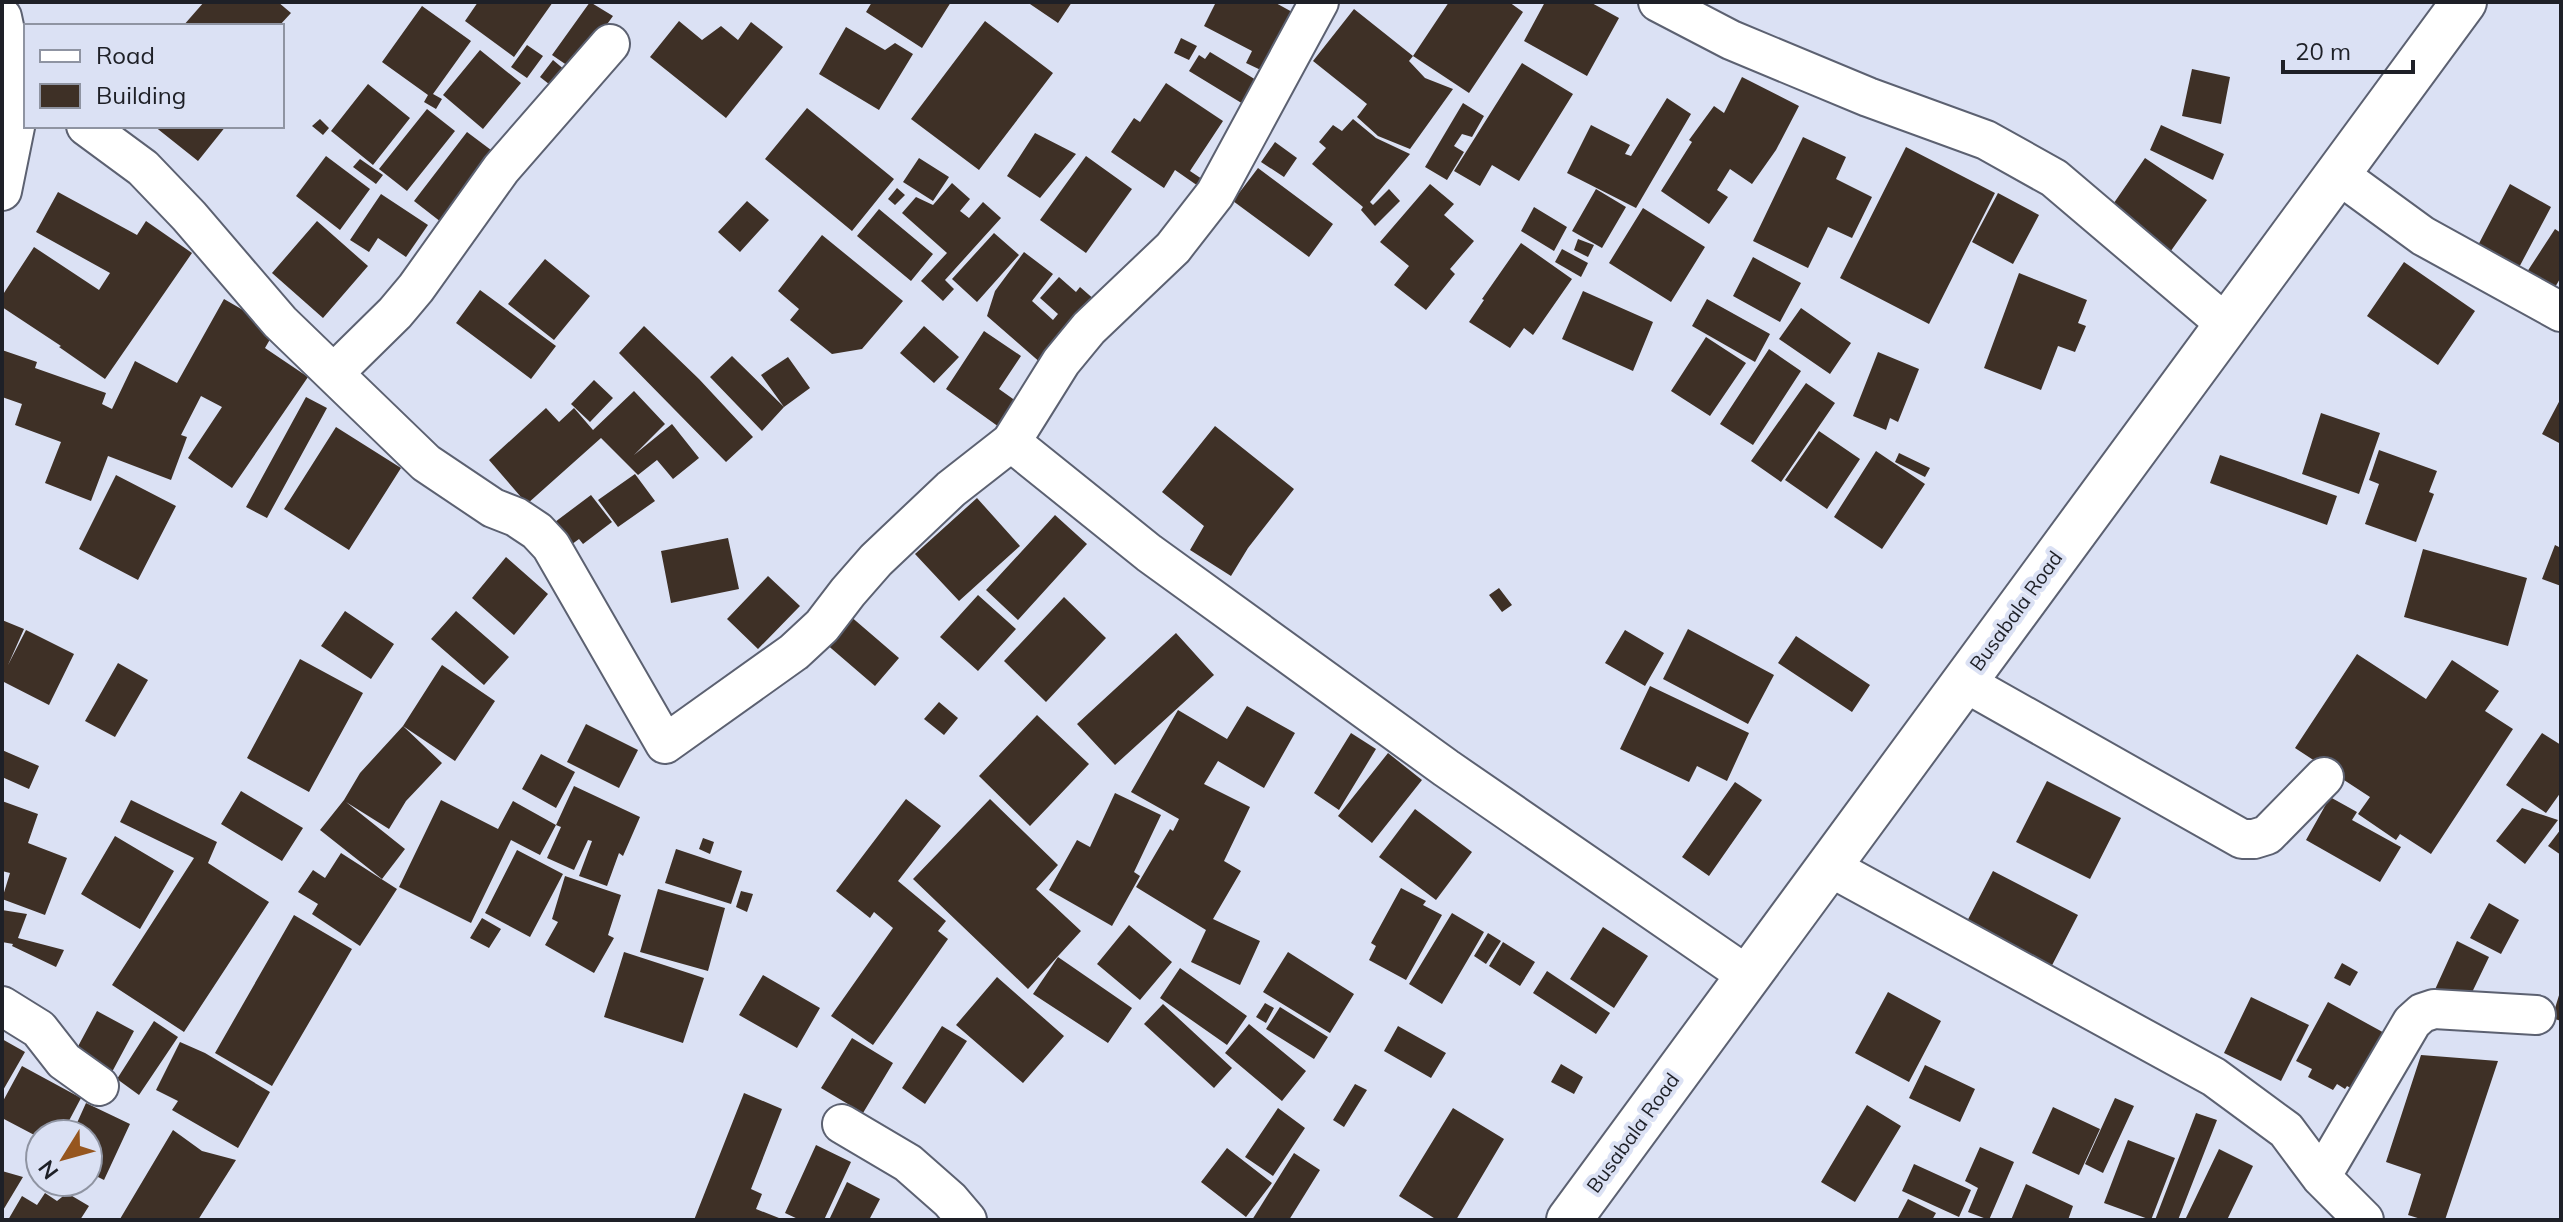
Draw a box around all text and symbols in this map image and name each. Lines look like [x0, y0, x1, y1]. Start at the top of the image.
legend [24, 24, 284, 128]
scale bar [2283, 24, 2413, 74]
text: 20 m [2295, 36, 2351, 66]
text: Road [96, 40, 155, 70]
text: Building [96, 80, 186, 110]
street label: Busabala Road [1964, 546, 2067, 676]
street label: Busabala Road [1581, 1068, 1684, 1198]
north arrow [24, 1118, 104, 1198]
text: N [32, 1155, 64, 1185]

